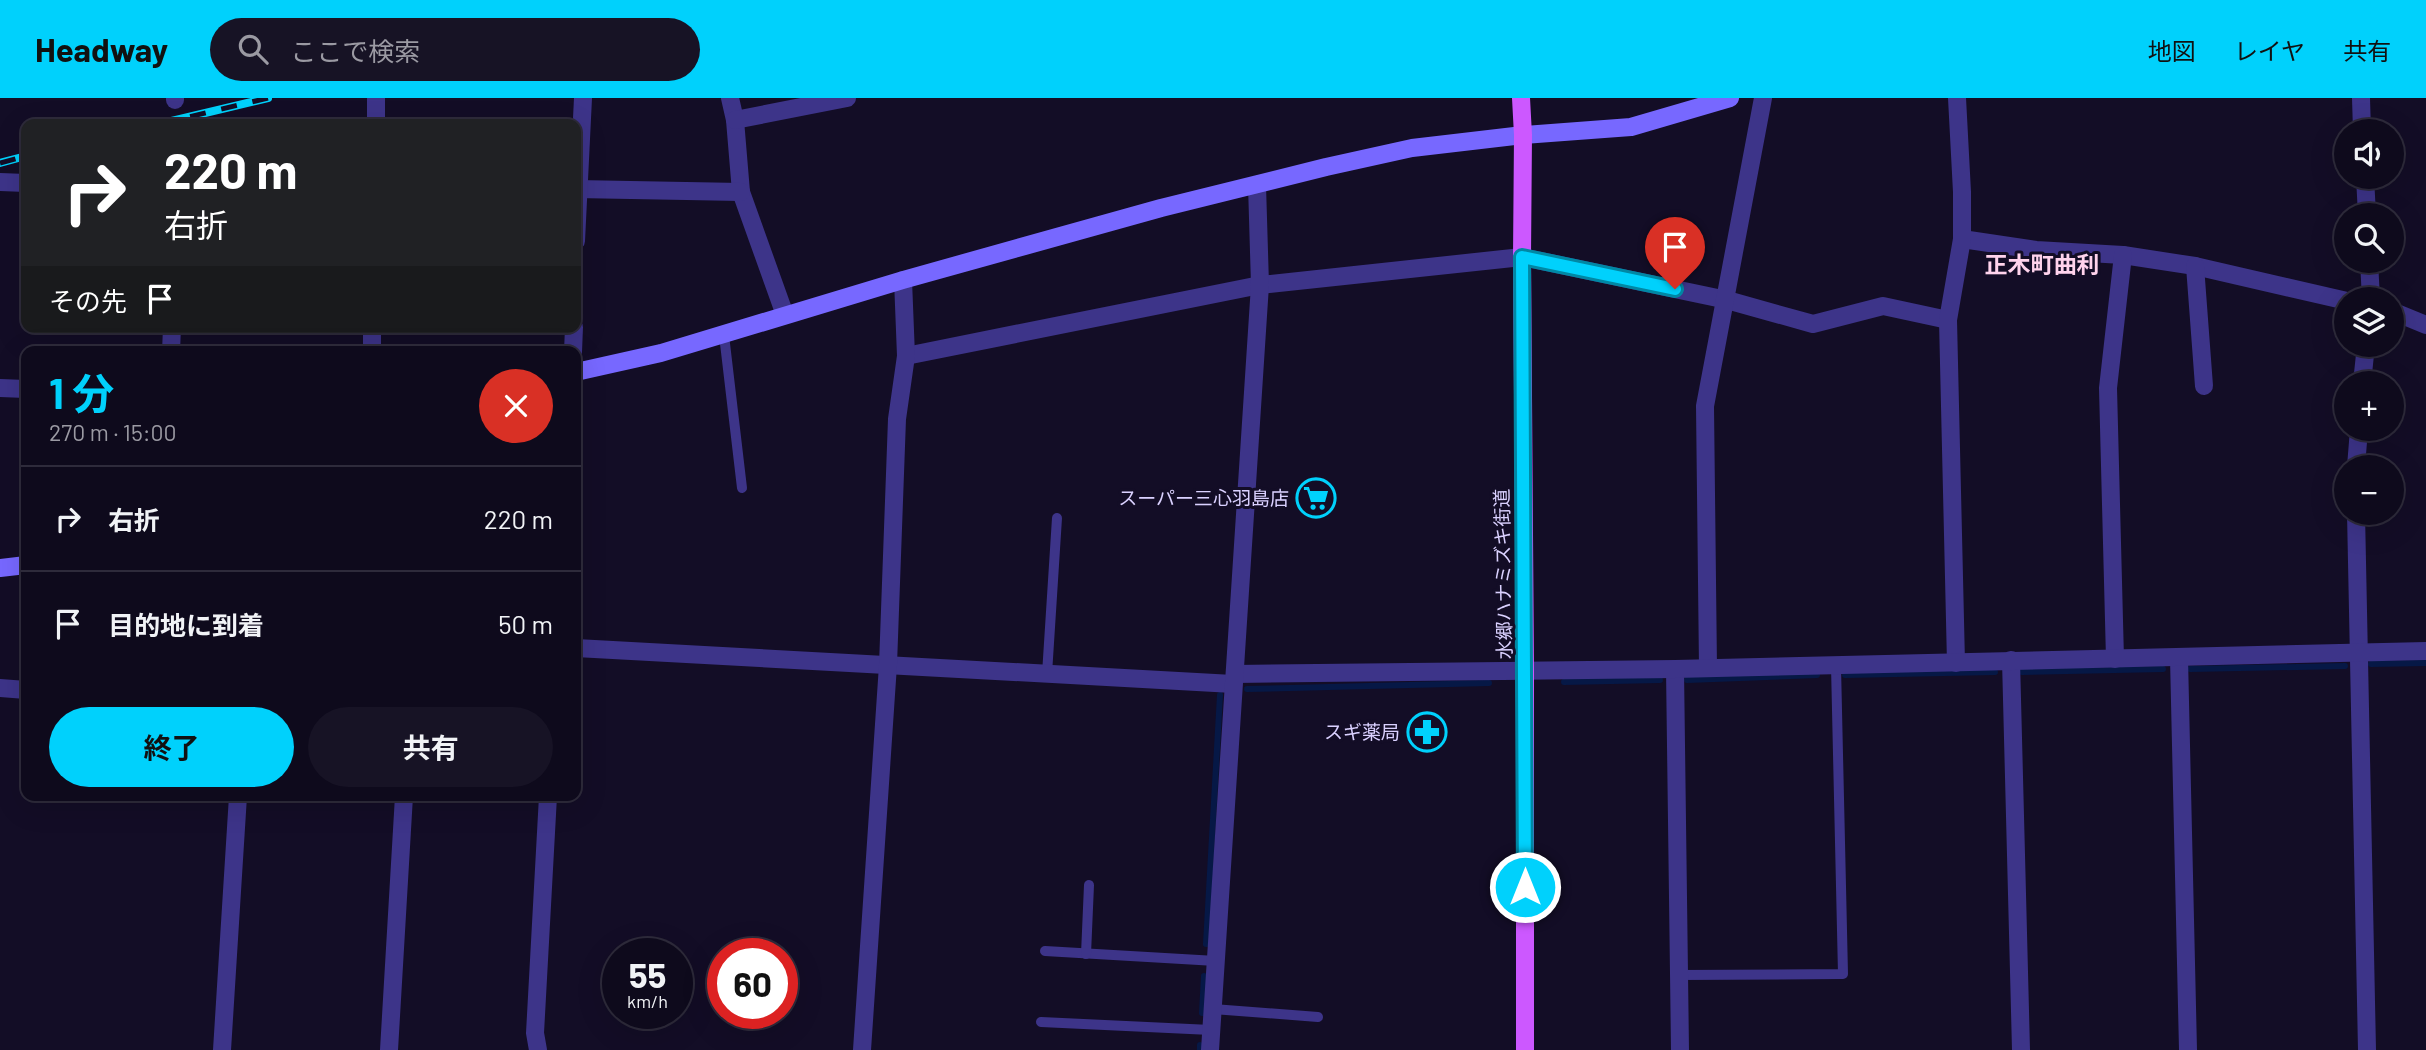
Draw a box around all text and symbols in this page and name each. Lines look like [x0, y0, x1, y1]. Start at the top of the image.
search box [210, 18, 700, 81]
text: Headway [35, 29, 168, 69]
icon: search [234, 30, 272, 68]
text: ここで検索 [290, 35, 420, 66]
text: 地図 [2148, 36, 2196, 65]
text: レイヤ [2234, 36, 2305, 65]
text: 共有 [2343, 36, 2391, 65]
map controls [2334, 119, 2404, 525]
button: sound [2334, 119, 2404, 189]
text: 220 m [164, 140, 298, 199]
icon: right [49, 147, 140, 238]
button: search [2334, 203, 2404, 273]
text: 右折 [164, 205, 228, 243]
pin [1645, 217, 1705, 289]
icon: arrive [1656, 228, 1694, 266]
district label: 正木町曲利 [1985, 250, 2100, 278]
icon: arrive [141, 280, 179, 318]
text: その先 [49, 285, 127, 316]
button: layers [2334, 287, 2404, 357]
text: 1 分 [49, 367, 114, 417]
button: close [479, 369, 553, 443]
button: + [2334, 371, 2404, 441]
text: 270 m · 15:00 [49, 418, 177, 446]
button: − [2334, 455, 2404, 525]
supermarket icon: スーパー三心羽島店 [1295, 477, 1337, 519]
place label: スーパー三心羽島店 [1118, 486, 1289, 509]
street label: 水郷ハナミズキ街道 [1490, 488, 1515, 660]
icon: right [49, 500, 87, 538]
text: 220 m [484, 503, 553, 534]
text: 右折 [108, 504, 160, 535]
icon: arrive [49, 605, 87, 643]
text: 50 m [498, 608, 553, 639]
text: 目的地に到着 [108, 609, 264, 640]
button: 終了 [49, 707, 294, 787]
button: 共有 [308, 707, 553, 787]
pharmacy icon: スギ薬局 [1406, 711, 1448, 753]
place label: スギ薬局 [1324, 720, 1400, 743]
position arrow [1488, 850, 1562, 924]
speed limit sign: 60 [707, 938, 798, 1029]
text: 55 [629, 953, 666, 995]
text: km/h [627, 990, 668, 1012]

